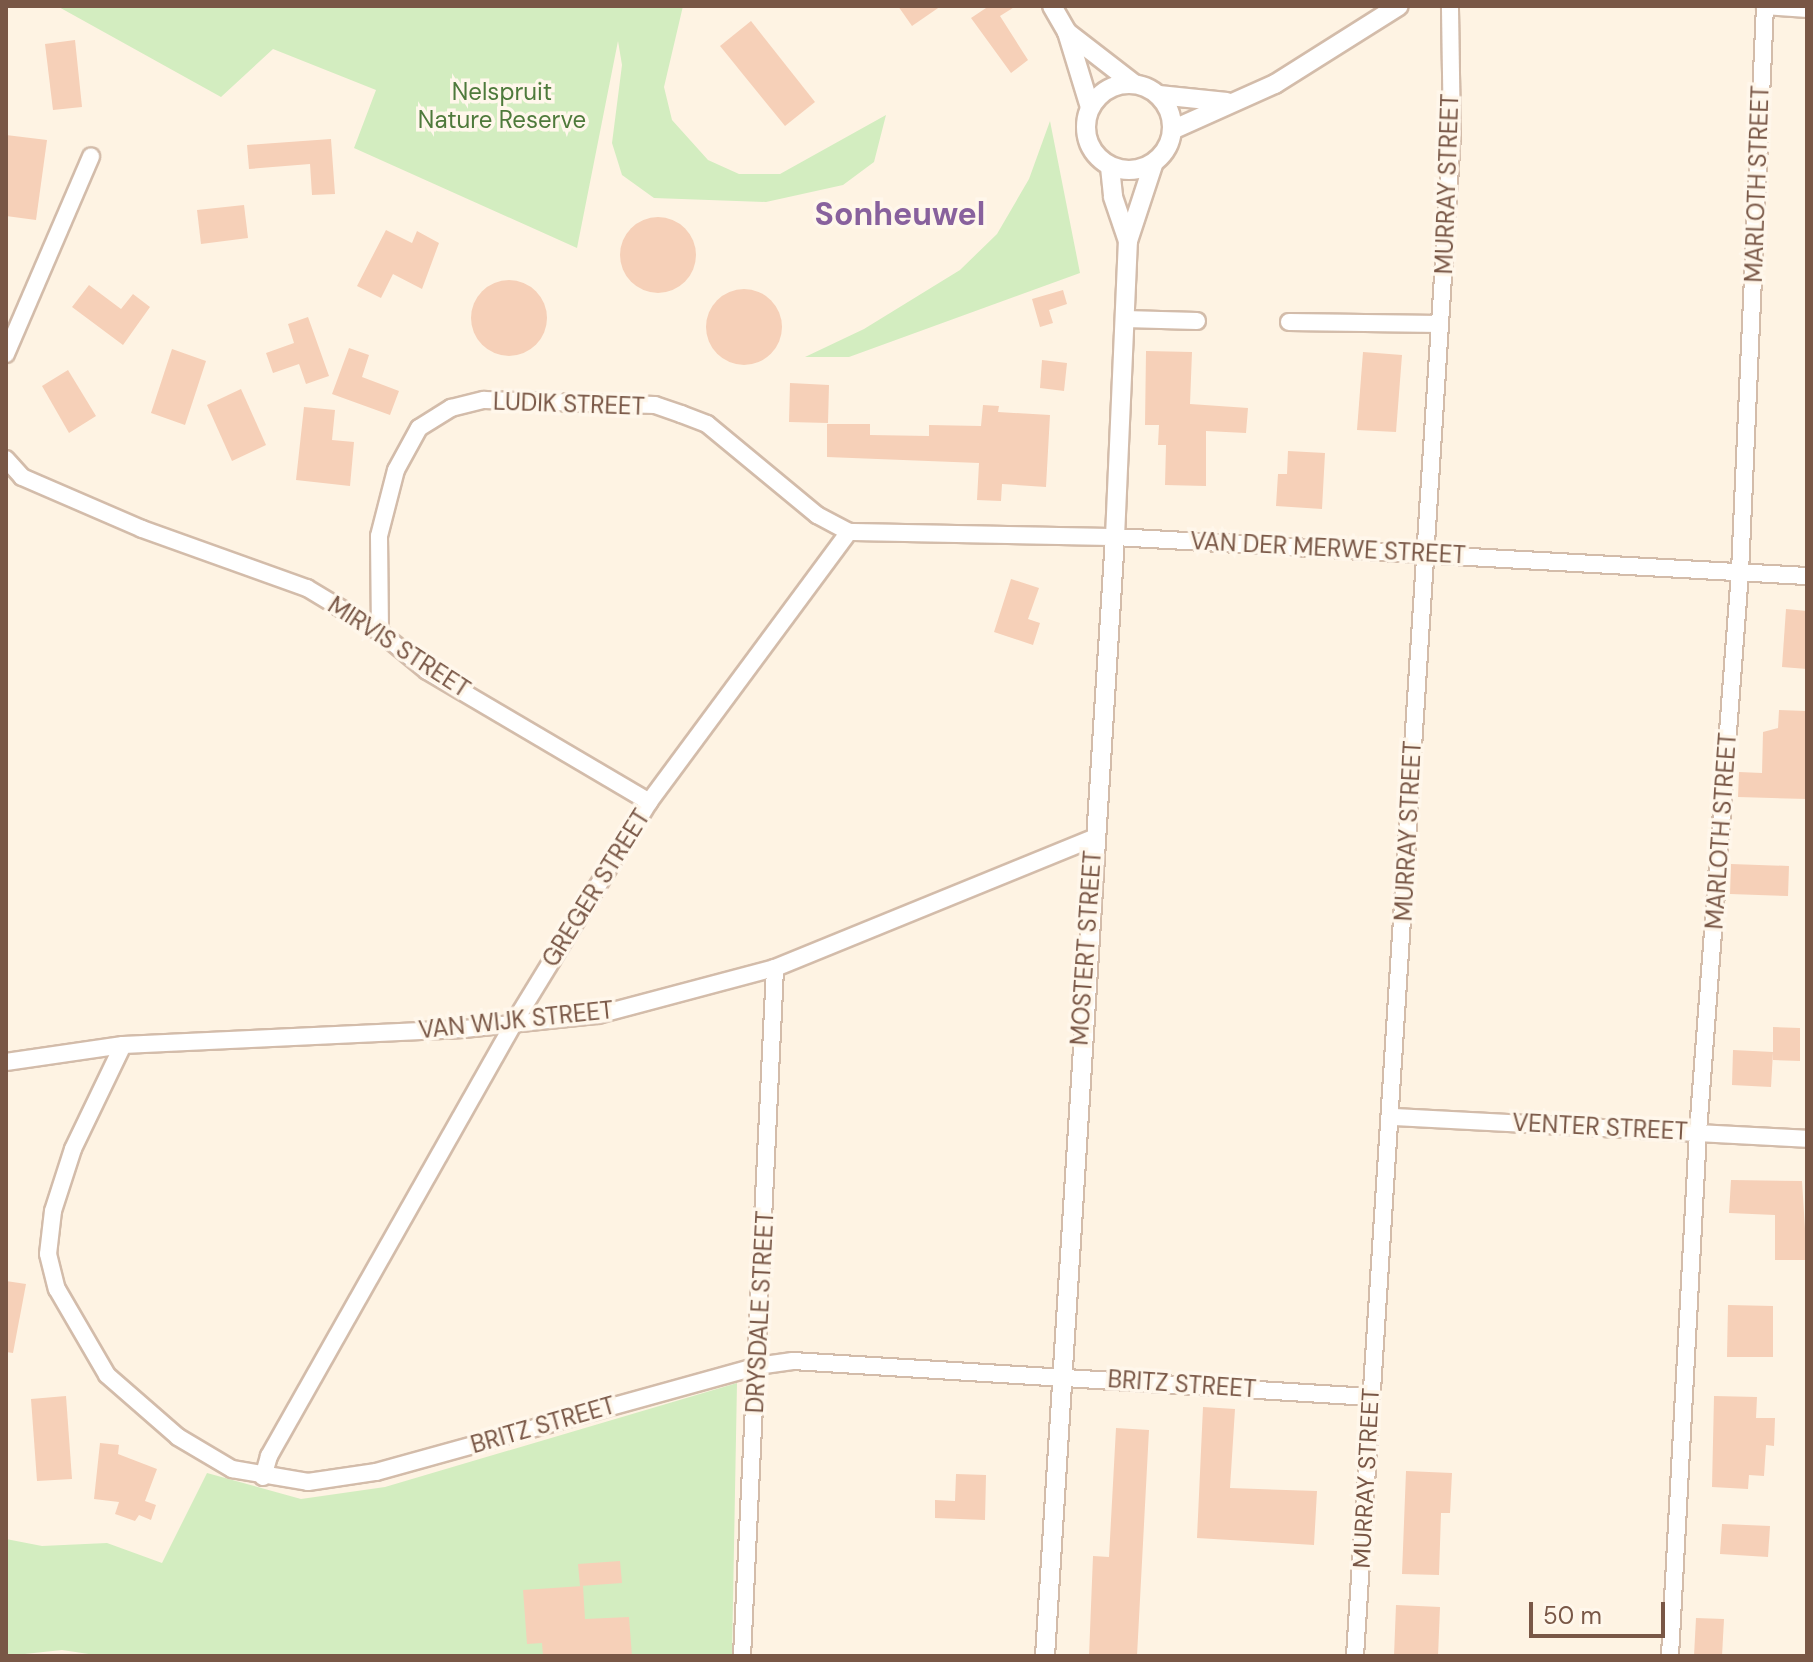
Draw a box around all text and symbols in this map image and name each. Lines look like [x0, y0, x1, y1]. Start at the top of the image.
park label: Nelspruit Nature Reserve [418, 78, 586, 134]
street label: MARLOTH STREET [1739, 85, 1775, 283]
street label: MURRAY STREET [1429, 93, 1465, 275]
district label: Sonheuwel [815, 195, 985, 233]
street label: LUDIK STREET [493, 387, 645, 421]
street label: VAN DER MERWE STREET [1189, 526, 1467, 570]
street label: MIRVIS STREET [323, 590, 475, 704]
street label: MARLOTH STREET [1700, 732, 1742, 930]
street label: MURRAY STREET [1389, 740, 1427, 922]
street label: GREGER STREET [536, 804, 656, 972]
street label: MOSTERT STREET [1065, 850, 1107, 1046]
street label: VAN WIJK STREET [417, 995, 615, 1045]
street label: VENTER STREET [1512, 1108, 1688, 1146]
street label: DRYSDALE STREET [740, 1210, 780, 1414]
street label: BRITZ STREET [1107, 1364, 1257, 1404]
street label: MURRAY STREET [1347, 1387, 1385, 1569]
street label: BRITZ STREET [467, 1391, 619, 1459]
scale bar [1533, 1586, 1669, 1636]
text: 50 m [1543, 1600, 1602, 1631]

